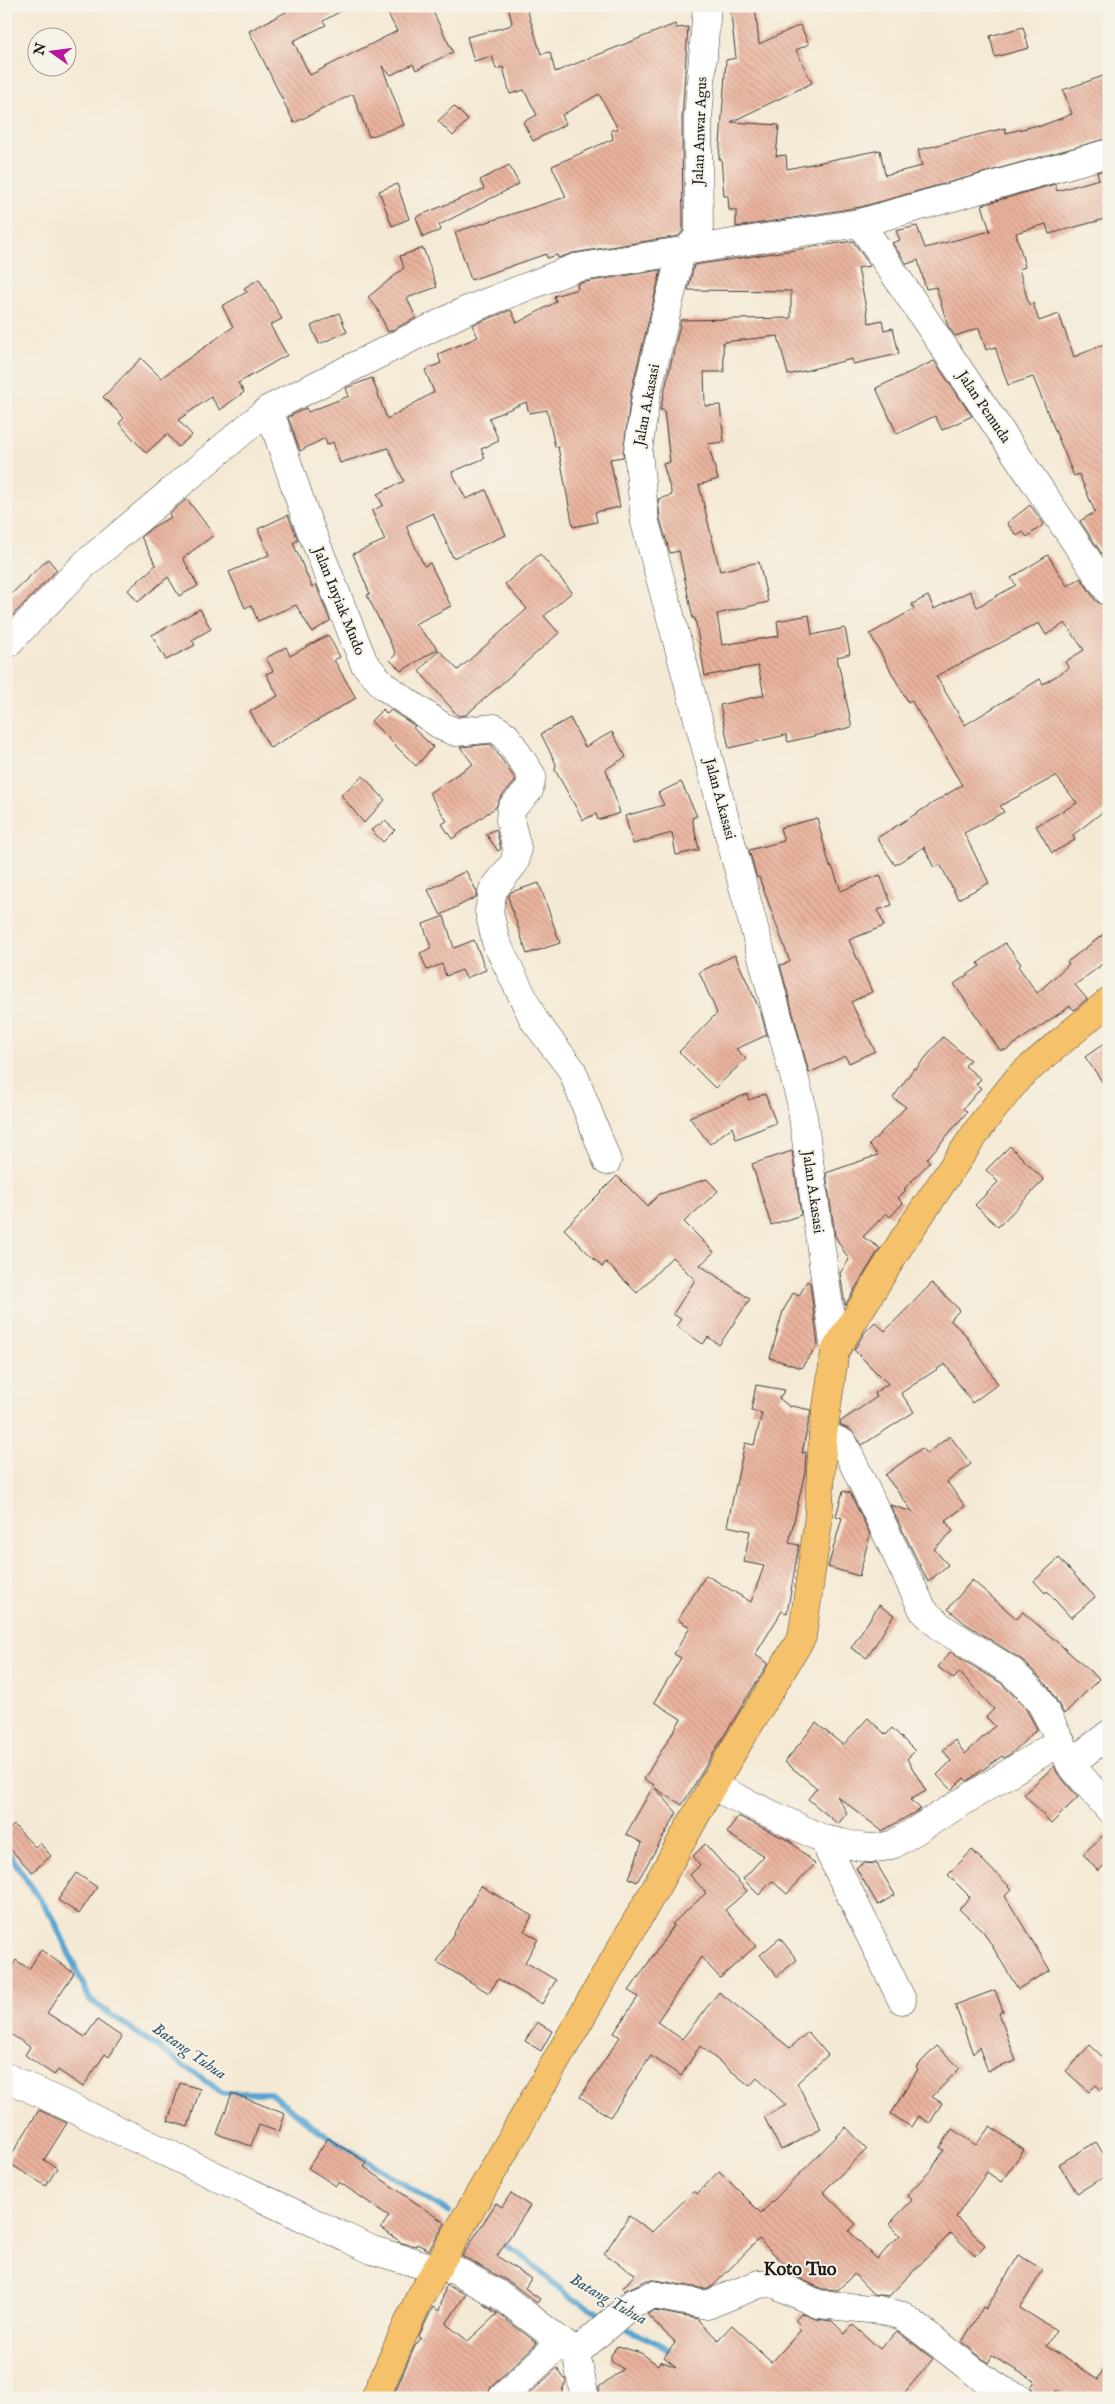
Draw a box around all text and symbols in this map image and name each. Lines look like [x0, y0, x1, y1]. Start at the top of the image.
north arrow [28, 28, 78, 78]
text: N [30, 41, 51, 58]
street label: Jalan Anwar Agus [689, 76, 711, 188]
street label: Jalan A.kasasi [629, 362, 664, 450]
street label: Jalan Pemuda [952, 366, 1015, 447]
street label: Jalan Inyiak Mudo [308, 542, 369, 658]
street label: Jalan A.kasasi [700, 754, 740, 842]
street label: Jalan A.kasasi [798, 1147, 828, 1235]
water label: Batang Tuhua [148, 2019, 230, 2085]
district label: Koto Tuo [764, 2259, 837, 2282]
water label: Batang Tuhua [566, 2270, 650, 2330]

